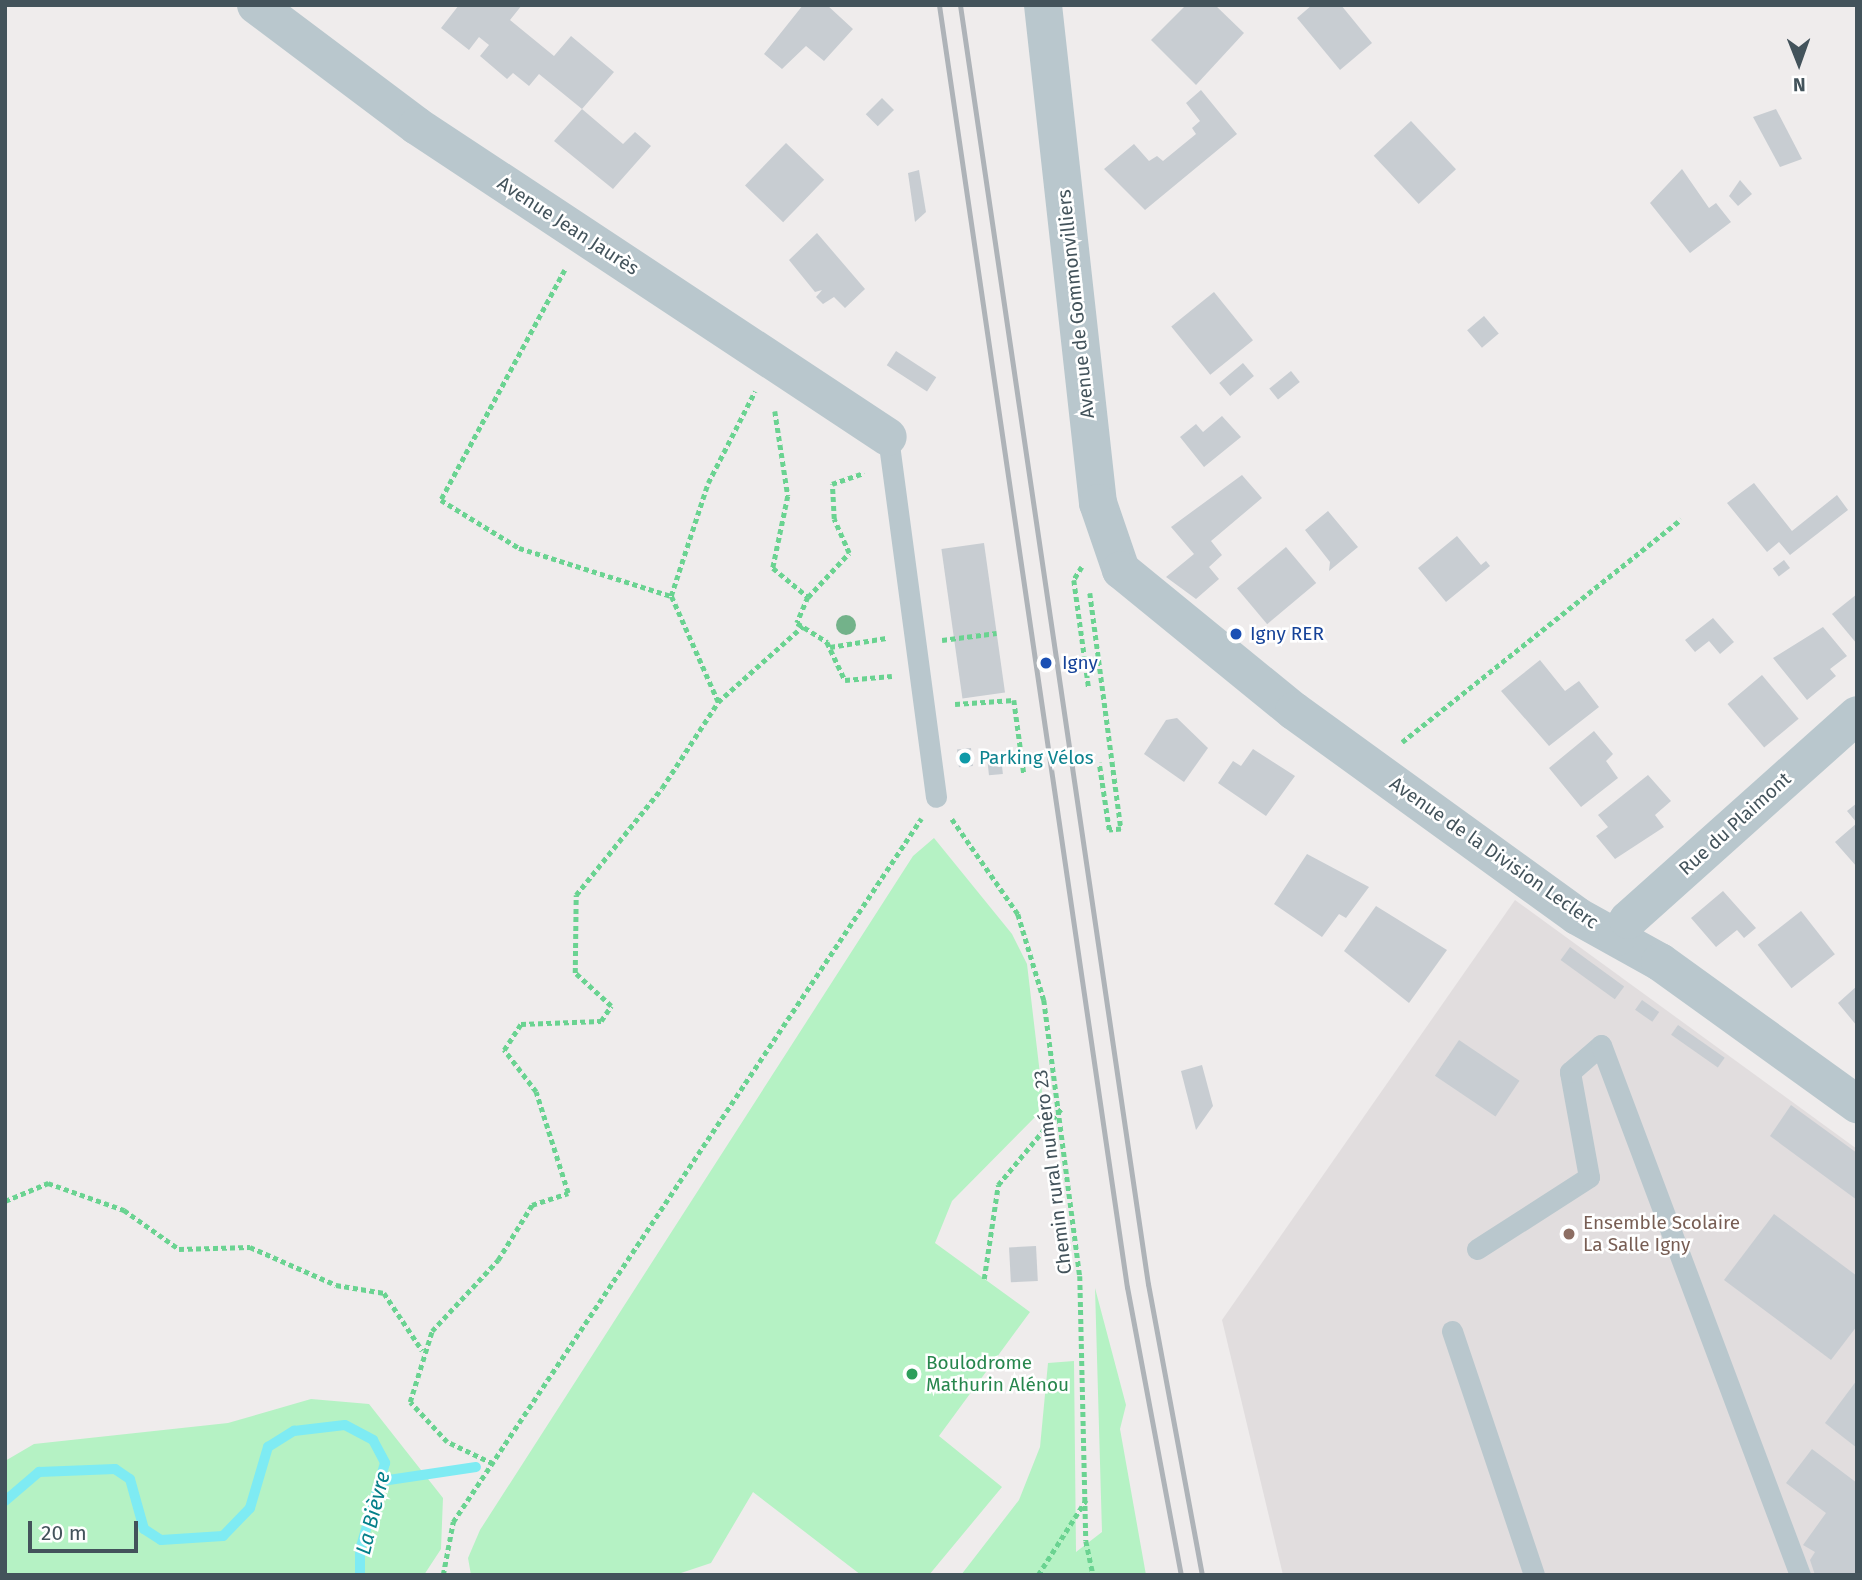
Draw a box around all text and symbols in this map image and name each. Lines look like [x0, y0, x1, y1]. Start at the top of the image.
north arrow [1764, 28, 1834, 98]
text: N [1793, 73, 1806, 96]
street label: Avenue Jean Jaurès [493, 172, 643, 280]
street label: Avenue de Gommonvilliers [1053, 188, 1099, 420]
place label: Igny RER [1250, 623, 1324, 645]
marker: Igny RER [1228, 626, 1244, 642]
place label: Igny [1062, 652, 1098, 674]
marker: Igny [1036, 653, 1056, 673]
place label: Parking Vélos [979, 747, 1094, 769]
marker: Parking Vélos [957, 750, 973, 766]
street label: Rue du Plaimont [1674, 768, 1796, 880]
street label: Avenue de la Division Leclerc [1385, 772, 1603, 934]
street label: Chemin rural numéro 23 [1029, 1068, 1077, 1276]
place label: Ensemble Scolaire La Salle Igny [1583, 1212, 1740, 1256]
marker: Ensemble Scolaire La Salle Igny [1561, 1226, 1577, 1242]
place label: Boulodrome Mathurin Alénou [926, 1352, 1069, 1396]
marker: Boulodrome Mathurin Alénou [904, 1366, 920, 1382]
water label: La Bièvre [351, 1469, 395, 1557]
scale bar [32, 1506, 142, 1550]
text: 20 m [41, 1520, 87, 1546]

